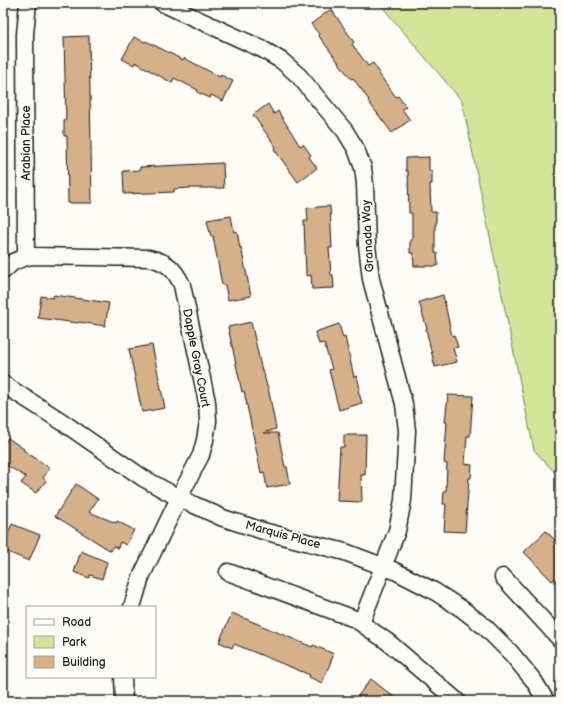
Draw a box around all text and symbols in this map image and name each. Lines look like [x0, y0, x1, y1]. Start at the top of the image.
street label: Arabian Place [19, 105, 34, 181]
street label: Granada Way [359, 199, 377, 273]
street label: Dapple Gray Court [179, 307, 213, 409]
street label: Marquis Place [244, 518, 322, 552]
legend [26, 606, 156, 678]
text: Road [62, 615, 91, 630]
text: Park [62, 635, 86, 650]
text: Building [62, 655, 106, 670]

